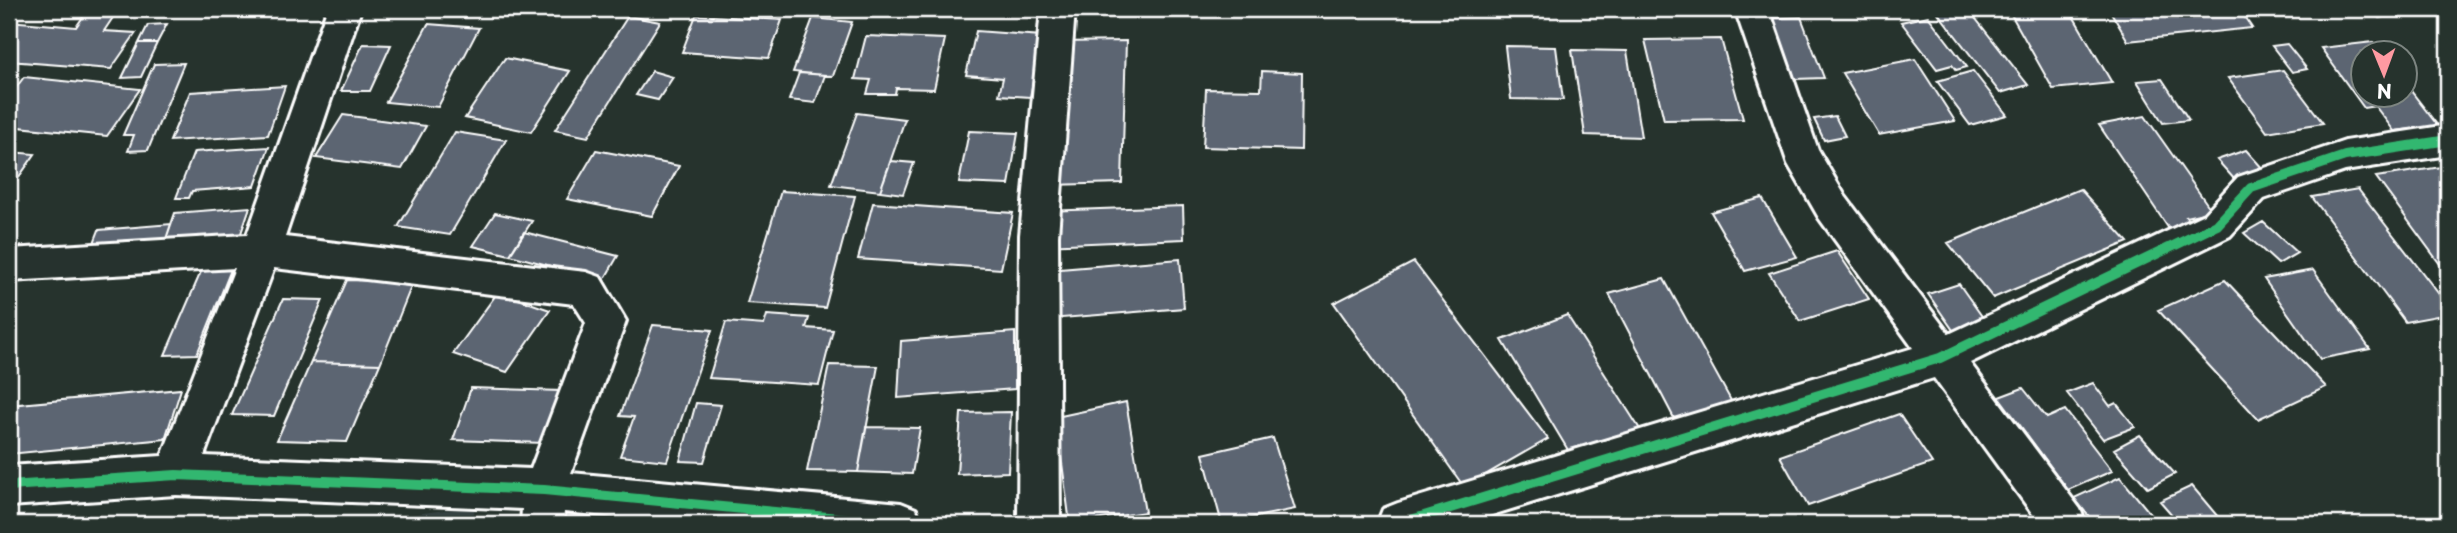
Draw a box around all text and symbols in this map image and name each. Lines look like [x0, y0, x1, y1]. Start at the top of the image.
north arrow [2348, 38, 2418, 108]
text: N [2377, 78, 2392, 106]

